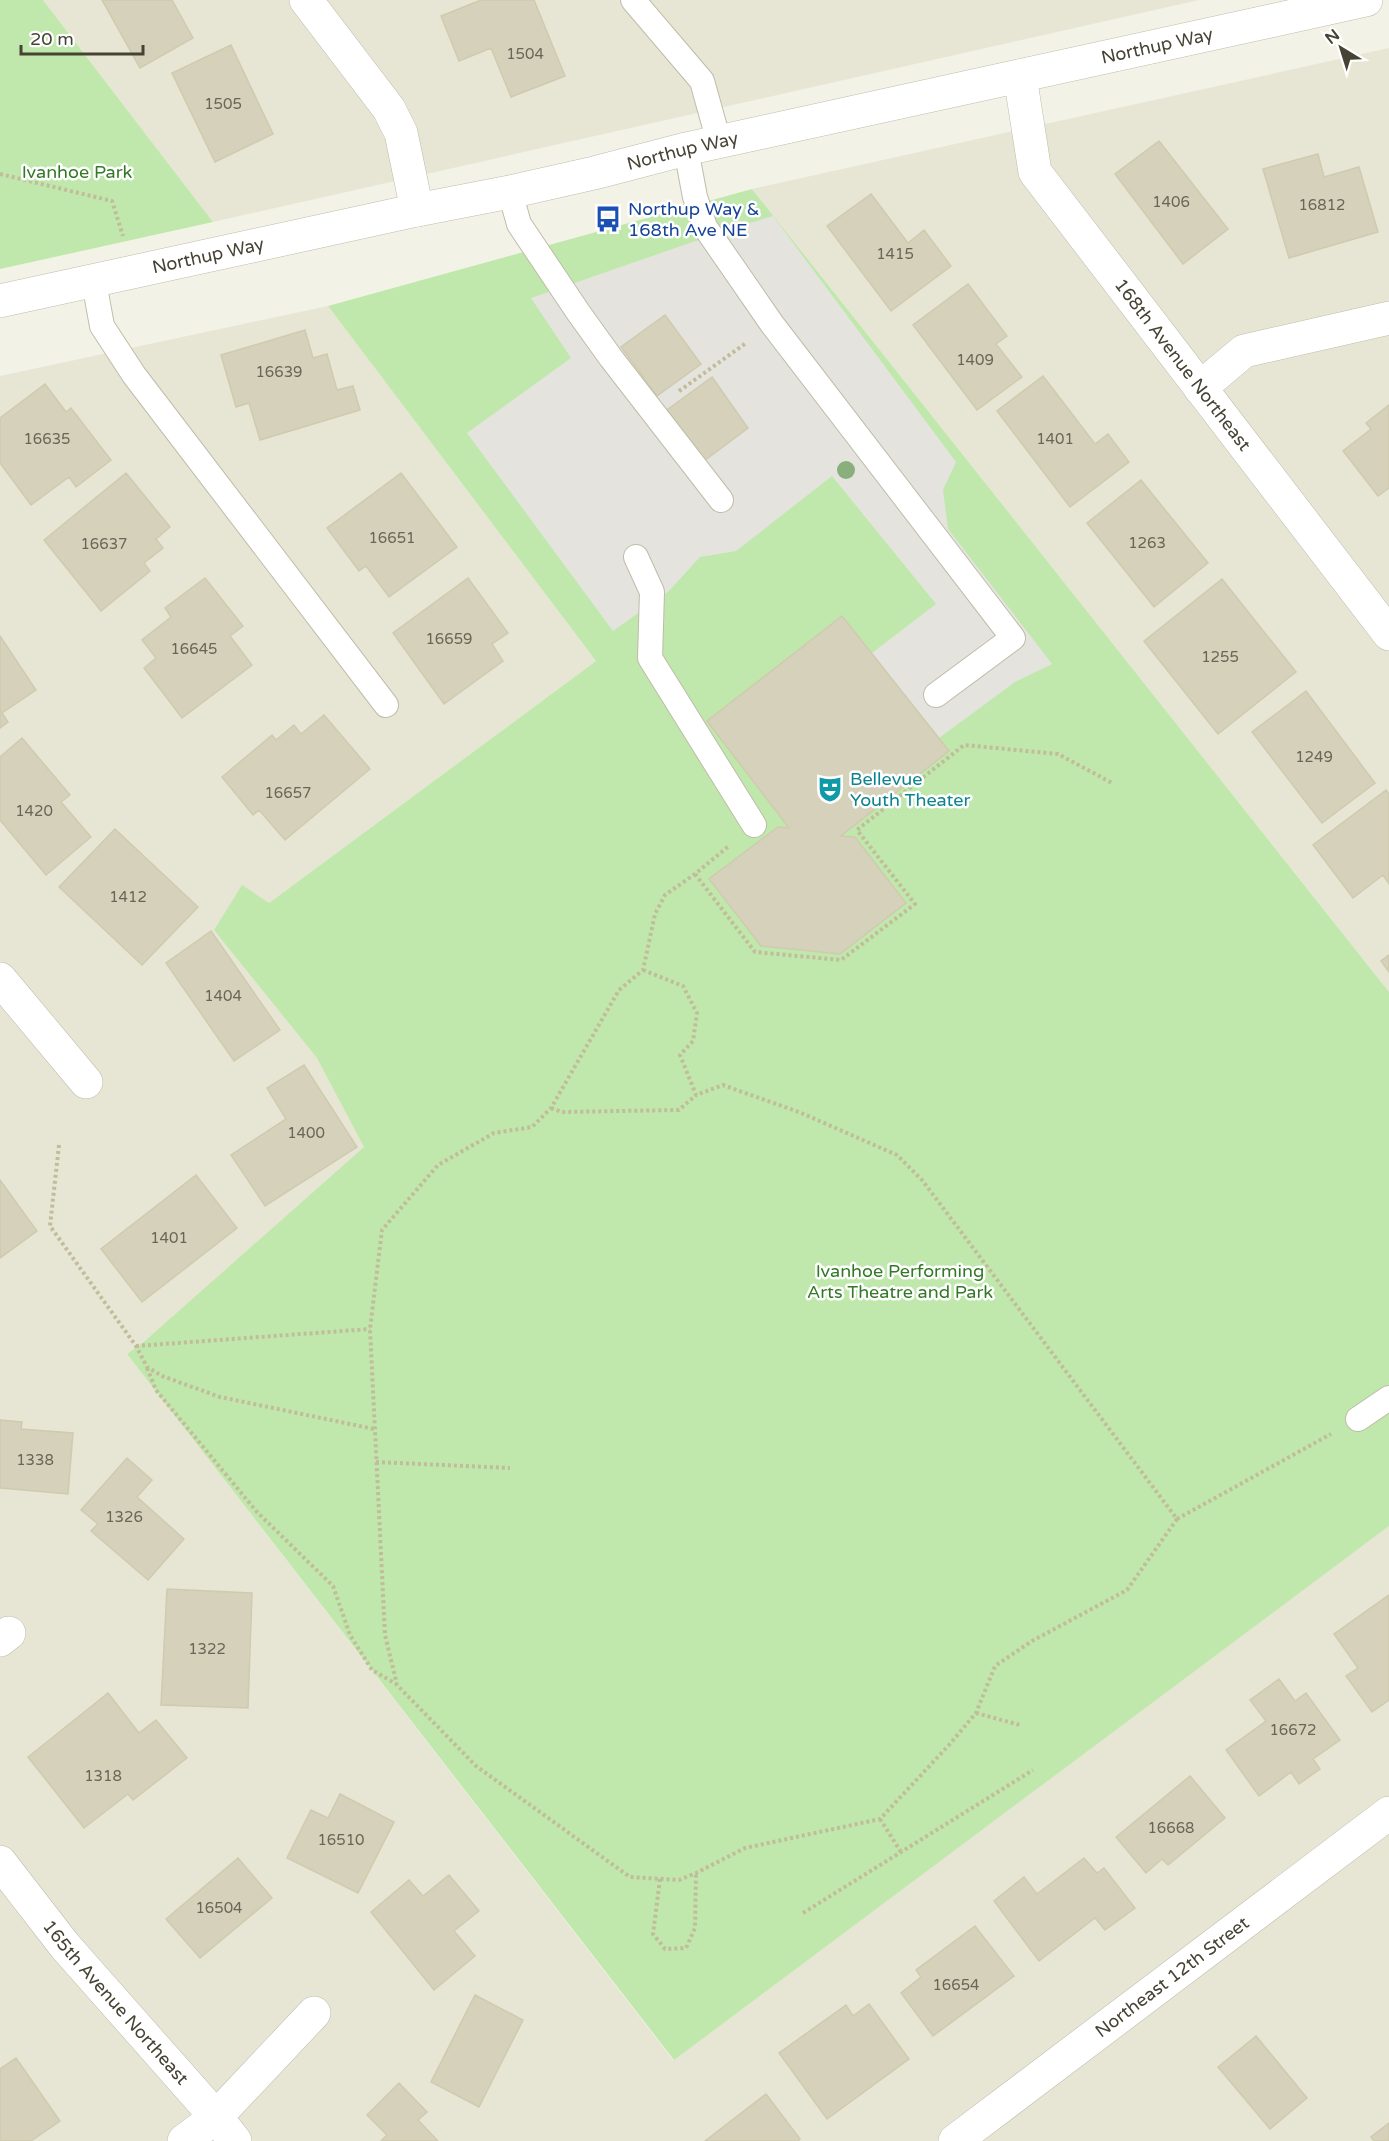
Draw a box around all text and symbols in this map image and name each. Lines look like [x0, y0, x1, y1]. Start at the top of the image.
scale bar [21, 18, 142, 56]
north arrow [1311, 18, 1371, 78]
street label: Northup Way [1099, 23, 1215, 69]
text: N [1321, 25, 1344, 49]
text: 20 m [30, 28, 74, 50]
house number: 1504 [506, 45, 544, 63]
house number: 1505 [204, 95, 242, 113]
street label: Northup Way [624, 127, 741, 175]
park label: Ivanhoe Park [22, 161, 133, 183]
house number: 1406 [1152, 193, 1190, 211]
house number: 16812 [1298, 196, 1346, 214]
place label: Northup Way & 168th Ave NE [628, 198, 760, 241]
bus stop icon: Northup Way & 168th Ave NE [593, 204, 623, 234]
street label: Northup Way [150, 233, 266, 278]
house number: 1415 [876, 245, 914, 263]
street label: 168th Avenue Northeast [1110, 274, 1256, 455]
house number: 1409 [956, 351, 994, 369]
house number: 16639 [255, 363, 303, 381]
house number: 16635 [23, 430, 71, 448]
house number: 1401 [1036, 430, 1074, 448]
house number: 16651 [368, 529, 416, 547]
house number: 1263 [1128, 534, 1166, 552]
house number: 16637 [80, 535, 128, 553]
house number: 16659 [425, 630, 473, 648]
house number: 16645 [170, 640, 218, 658]
house number: 1255 [1201, 648, 1239, 666]
house number: 1249 [1295, 748, 1333, 766]
place label: Bellevue Youth Theater [850, 768, 970, 811]
theatre icon: Bellevue Youth Theater [815, 774, 845, 804]
house number: 16657 [264, 784, 312, 802]
house number: 1420 [15, 802, 53, 820]
house number: 1412 [109, 888, 147, 906]
house number: 1404 [204, 987, 242, 1005]
house number: 1400 [287, 1124, 325, 1142]
house number: 1401 [150, 1229, 188, 1247]
park label: Ivanhoe Performing Arts Theatre and Park [807, 1260, 993, 1303]
house number: 1338 [16, 1451, 54, 1469]
house number: 1326 [105, 1508, 143, 1526]
house number: 1322 [188, 1640, 226, 1658]
house number: 16672 [1269, 1721, 1317, 1739]
house number: 1318 [84, 1767, 122, 1785]
house number: 16668 [1147, 1819, 1195, 1837]
house number: 16510 [317, 1831, 365, 1849]
house number: 16504 [195, 1899, 243, 1917]
street label: Northeast 12th Street [1091, 1912, 1253, 2042]
street label: 165th Avenue Northeast [38, 1916, 193, 2089]
house number: 16654 [932, 1976, 980, 1994]

